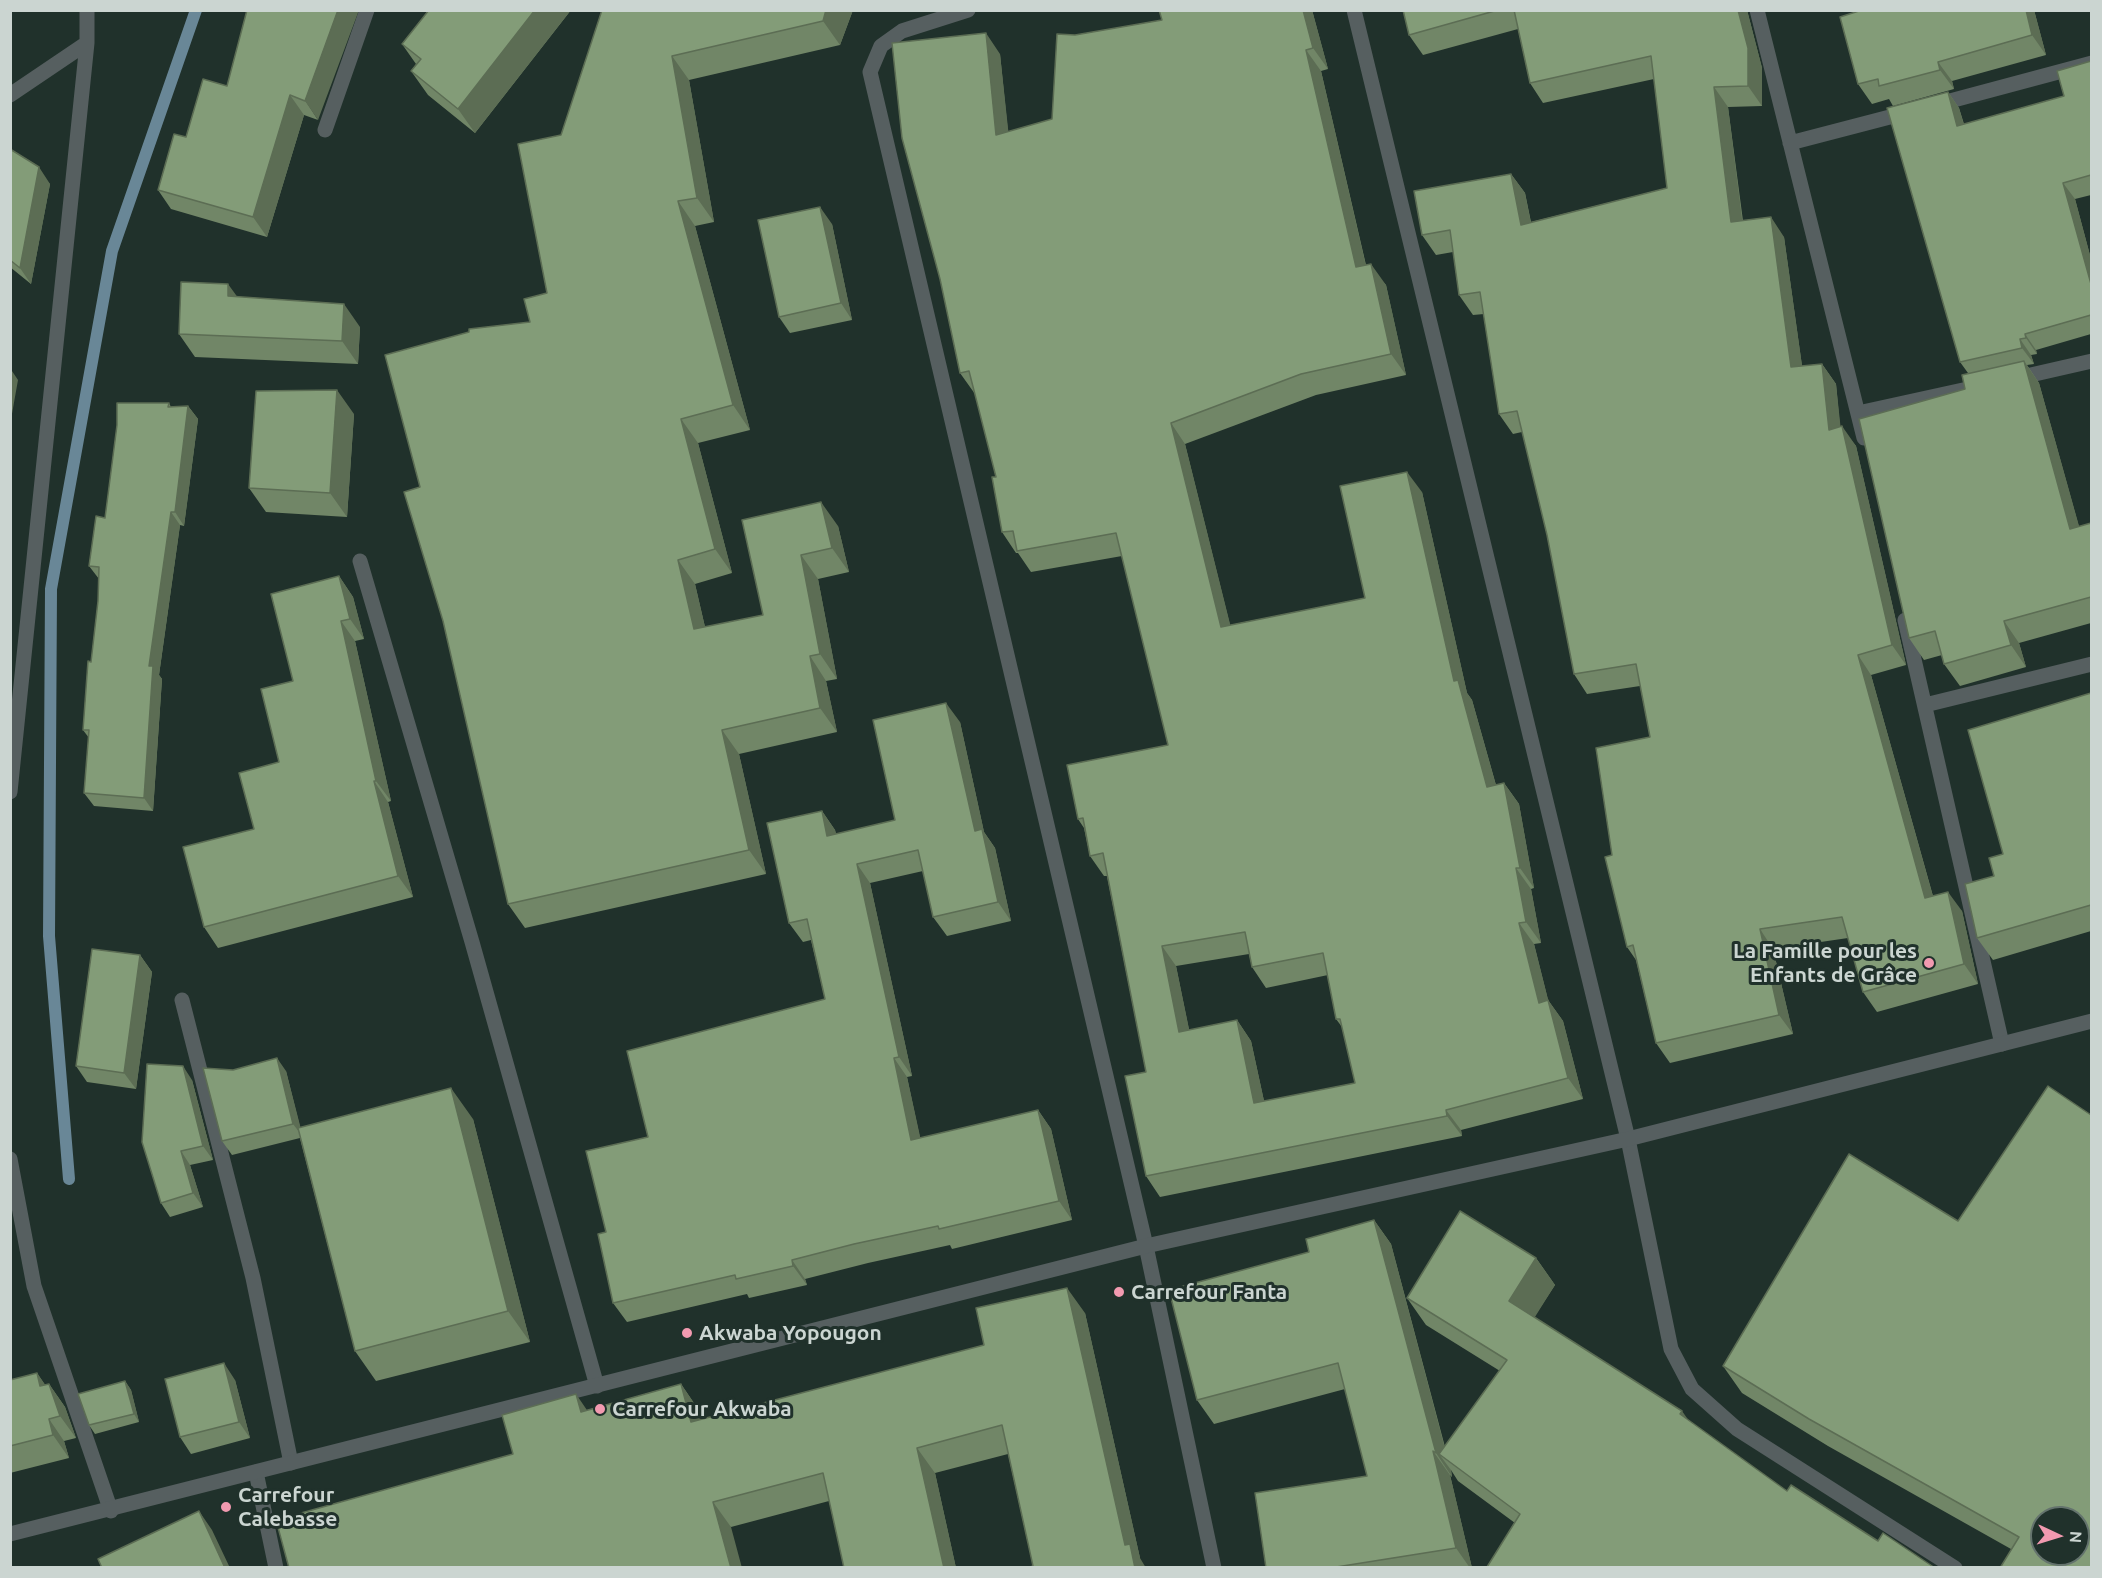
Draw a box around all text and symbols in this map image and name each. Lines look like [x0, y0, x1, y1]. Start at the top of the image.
place label: La Famille pour les Enfants de Grâce [1733, 938, 1917, 988]
marker: La Famille pour les Enfants de Grâce [1922, 956, 1936, 970]
place label: Carrefour Fanta [1131, 1279, 1287, 1305]
marker: Carrefour Fanta [1112, 1285, 1126, 1299]
place label: Akwaba Yopougon [699, 1320, 882, 1346]
marker: Akwaba Yopougon [680, 1326, 694, 1340]
place label: Carrefour Akwaba [612, 1396, 792, 1422]
marker: Carrefour Akwaba [593, 1402, 607, 1416]
place label: Carrefour Calebasse [238, 1482, 337, 1532]
marker: Carrefour Calebasse [219, 1500, 233, 1514]
north arrow [2030, 1506, 2090, 1566]
text: N [2067, 1531, 2085, 1544]

